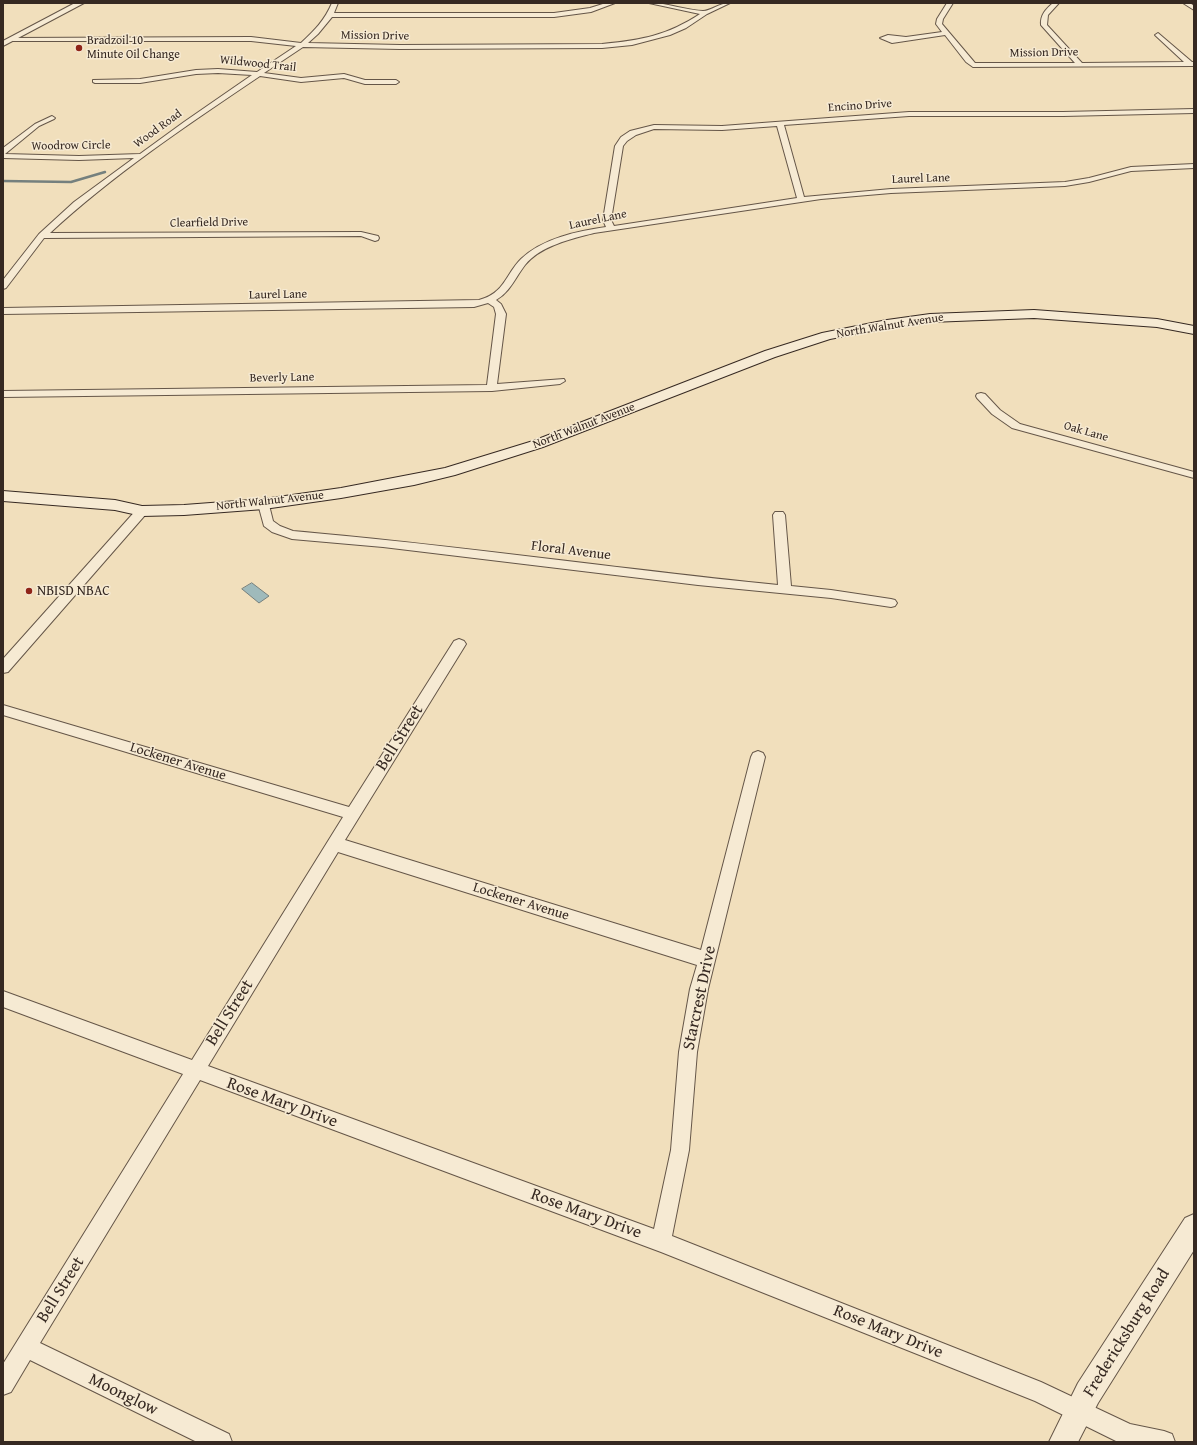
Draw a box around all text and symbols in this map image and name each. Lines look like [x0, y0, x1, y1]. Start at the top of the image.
street label: Mission Drive [341, 28, 409, 44]
place label: Bradzoil 10 Minute Oil Change [87, 34, 180, 62]
marker: Bradzoil 10 Minute Oil Change [74, 43, 84, 53]
street label: Mission Drive [1010, 45, 1078, 61]
street label: Wildwood Trail [219, 53, 297, 75]
street label: Encino Drive [828, 97, 892, 115]
street label: Wood Road [131, 107, 185, 151]
street label: Woodrow Circle [31, 138, 111, 154]
street label: Laurel Lane [892, 171, 950, 187]
street label: Laurel Lane [568, 207, 628, 233]
street label: Clearfield Drive [170, 215, 248, 231]
street label: Laurel Lane [249, 287, 307, 303]
street label: North Walnut Avenue [835, 310, 945, 342]
street label: Beverly Lane [250, 370, 314, 386]
street label: North Walnut Avenue [531, 400, 637, 452]
street label: Oak Lane [1062, 419, 1110, 445]
street label: North Walnut Avenue [215, 488, 325, 514]
street label: Floral Avenue [530, 538, 612, 564]
place label: NBISD NBAC [37, 583, 110, 599]
marker: NBISD NBAC [24, 586, 34, 596]
street label: Bell Street [372, 701, 428, 775]
street label: Lockener Avenue [128, 739, 228, 785]
street label: Lockener Avenue [471, 879, 571, 925]
street label: Starcrest Drive [679, 944, 721, 1052]
street label: Bell Street [202, 976, 258, 1050]
street label: Rose Mary Drive [224, 1074, 340, 1132]
street label: Rose Mary Drive [528, 1185, 644, 1243]
street label: Bell Street [33, 1253, 89, 1327]
street label: Fredericksburg Road [1079, 1265, 1175, 1401]
street label: Rose Mary Drive [830, 1301, 946, 1363]
street label: Moonglow [85, 1369, 161, 1421]

